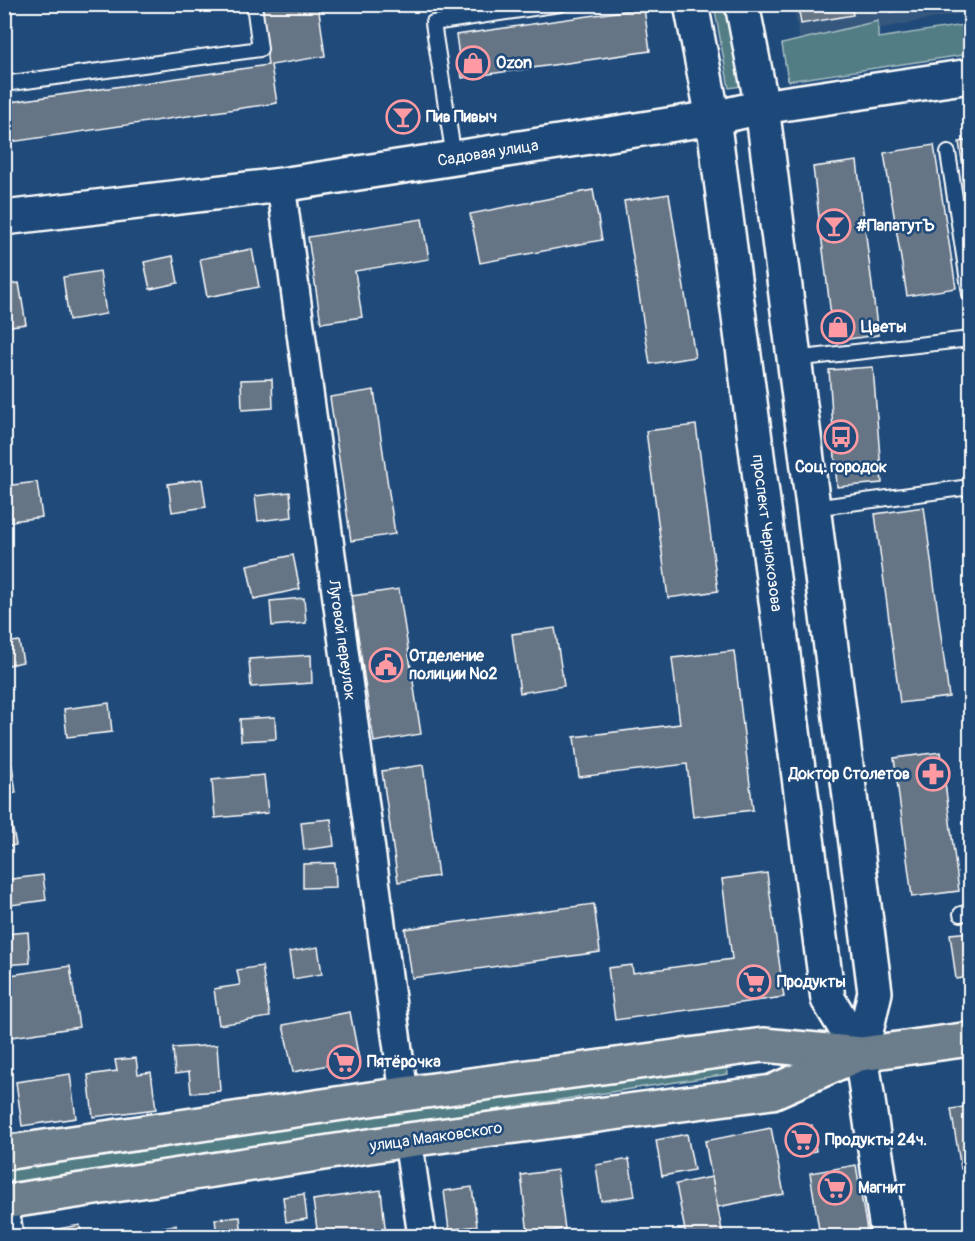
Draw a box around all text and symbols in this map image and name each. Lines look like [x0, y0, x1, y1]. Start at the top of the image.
shop icon: Ozon [455, 45, 491, 81]
place label: Ozon [496, 53, 532, 73]
bar icon: Пив Пивыч [385, 99, 421, 135]
place label: Пив Пивыч [426, 107, 497, 127]
street label: Садовая улица [436, 135, 540, 171]
bar icon: #ПапатутЪ [816, 208, 852, 244]
place label: #ПапатутЪ [856, 216, 934, 236]
shop icon: Цветы [820, 309, 856, 345]
place label: Цветы [861, 317, 906, 337]
bus stop icon: Соц. городок [823, 419, 859, 455]
street label: проспект Чернокозова [747, 453, 787, 613]
place label: Соц. городок [795, 457, 887, 477]
street label: Луговой переулок [323, 577, 360, 702]
place label: Отделение полиции №2 [409, 646, 497, 684]
public building icon: Отделение полиции №2 [368, 647, 404, 683]
pharmacy icon: Доктор Столетов [915, 756, 951, 792]
place label: Доктор Столетов [788, 764, 910, 784]
supermarket icon: Продукты [736, 964, 772, 1000]
place label: Продукты [777, 972, 846, 992]
supermarket icon: Пятёрочка [326, 1044, 362, 1080]
place label: Пятёрочка [367, 1052, 441, 1072]
street label: улица Маяковского [367, 1118, 504, 1156]
supermarket icon: Продукты 24ч. [784, 1122, 820, 1158]
place label: Продукты 24ч. [825, 1130, 927, 1150]
supermarket icon: Магнит [817, 1170, 853, 1206]
place label: Магнит [858, 1178, 907, 1198]

